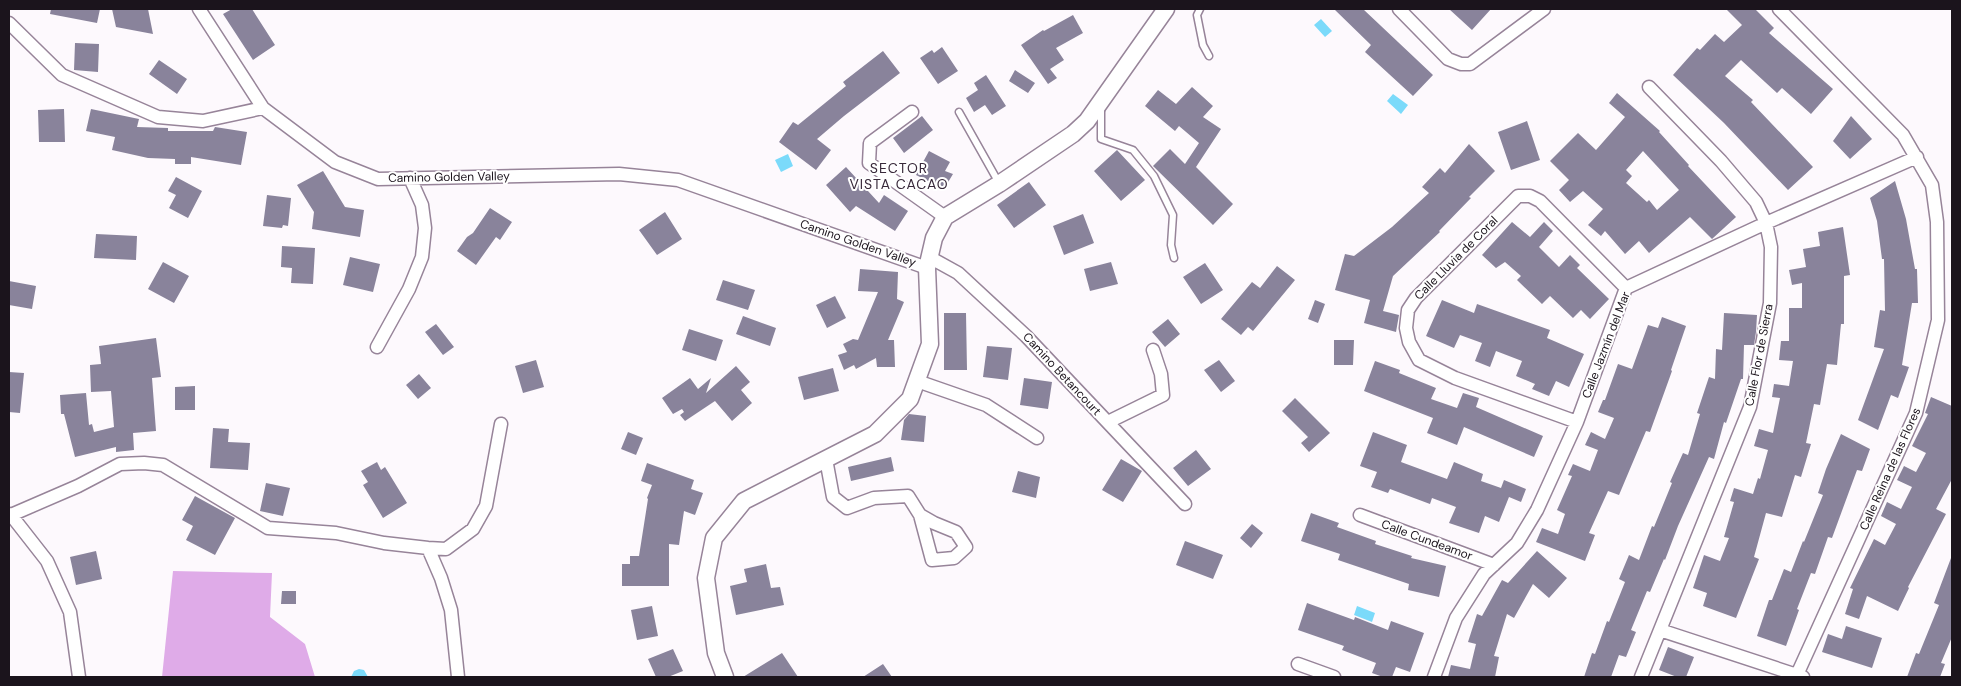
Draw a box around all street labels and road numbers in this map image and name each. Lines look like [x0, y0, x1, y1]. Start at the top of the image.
street label: Camino Golden Valley [388, 168, 510, 186]
street label: Calle Lluvia de Coral [1411, 213, 1501, 303]
street label: Camino Golden Valley [798, 216, 918, 270]
street label: Calle Jazmín del Mar [1578, 289, 1634, 401]
street label: Calle Flor de Sierra [1741, 302, 1777, 408]
street label: Camino Betancourt [1019, 329, 1105, 419]
street label: Calle Reina de las Flores [1856, 405, 1924, 533]
street label: Calle Cundeamor [1379, 516, 1475, 564]

